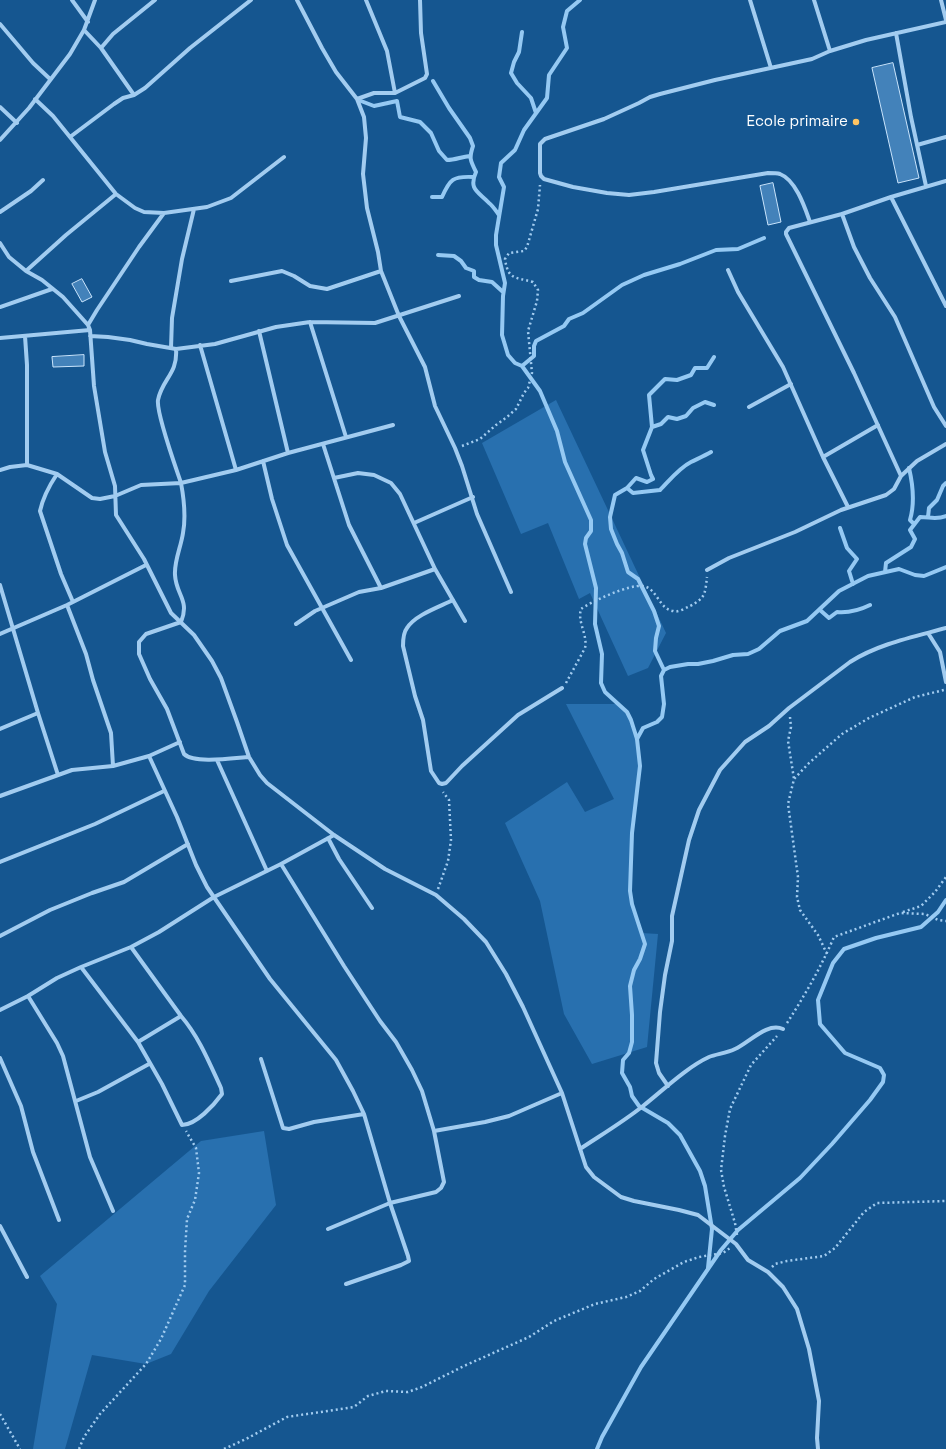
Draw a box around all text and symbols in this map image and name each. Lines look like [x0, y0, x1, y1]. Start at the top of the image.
place label: Ecole primaire [746, 113, 848, 131]
marker: Ecole primaire [851, 117, 861, 127]

